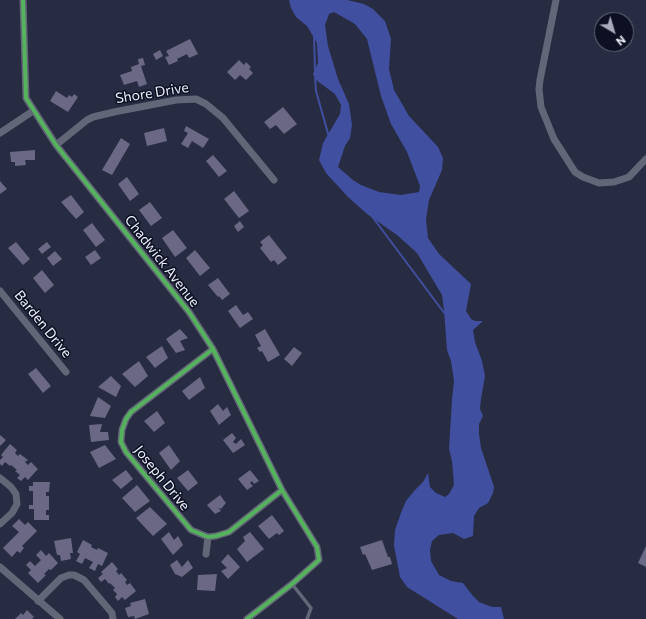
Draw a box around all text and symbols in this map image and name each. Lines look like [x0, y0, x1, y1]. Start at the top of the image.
north arrow [594, 12, 634, 52]
text: N [614, 33, 628, 49]
street label: Shore Drive [114, 79, 190, 107]
street label: Chadwick Avenue [121, 212, 203, 310]
street label: Barden Drive [11, 287, 75, 361]
street label: Joseph Drive [131, 442, 193, 514]

